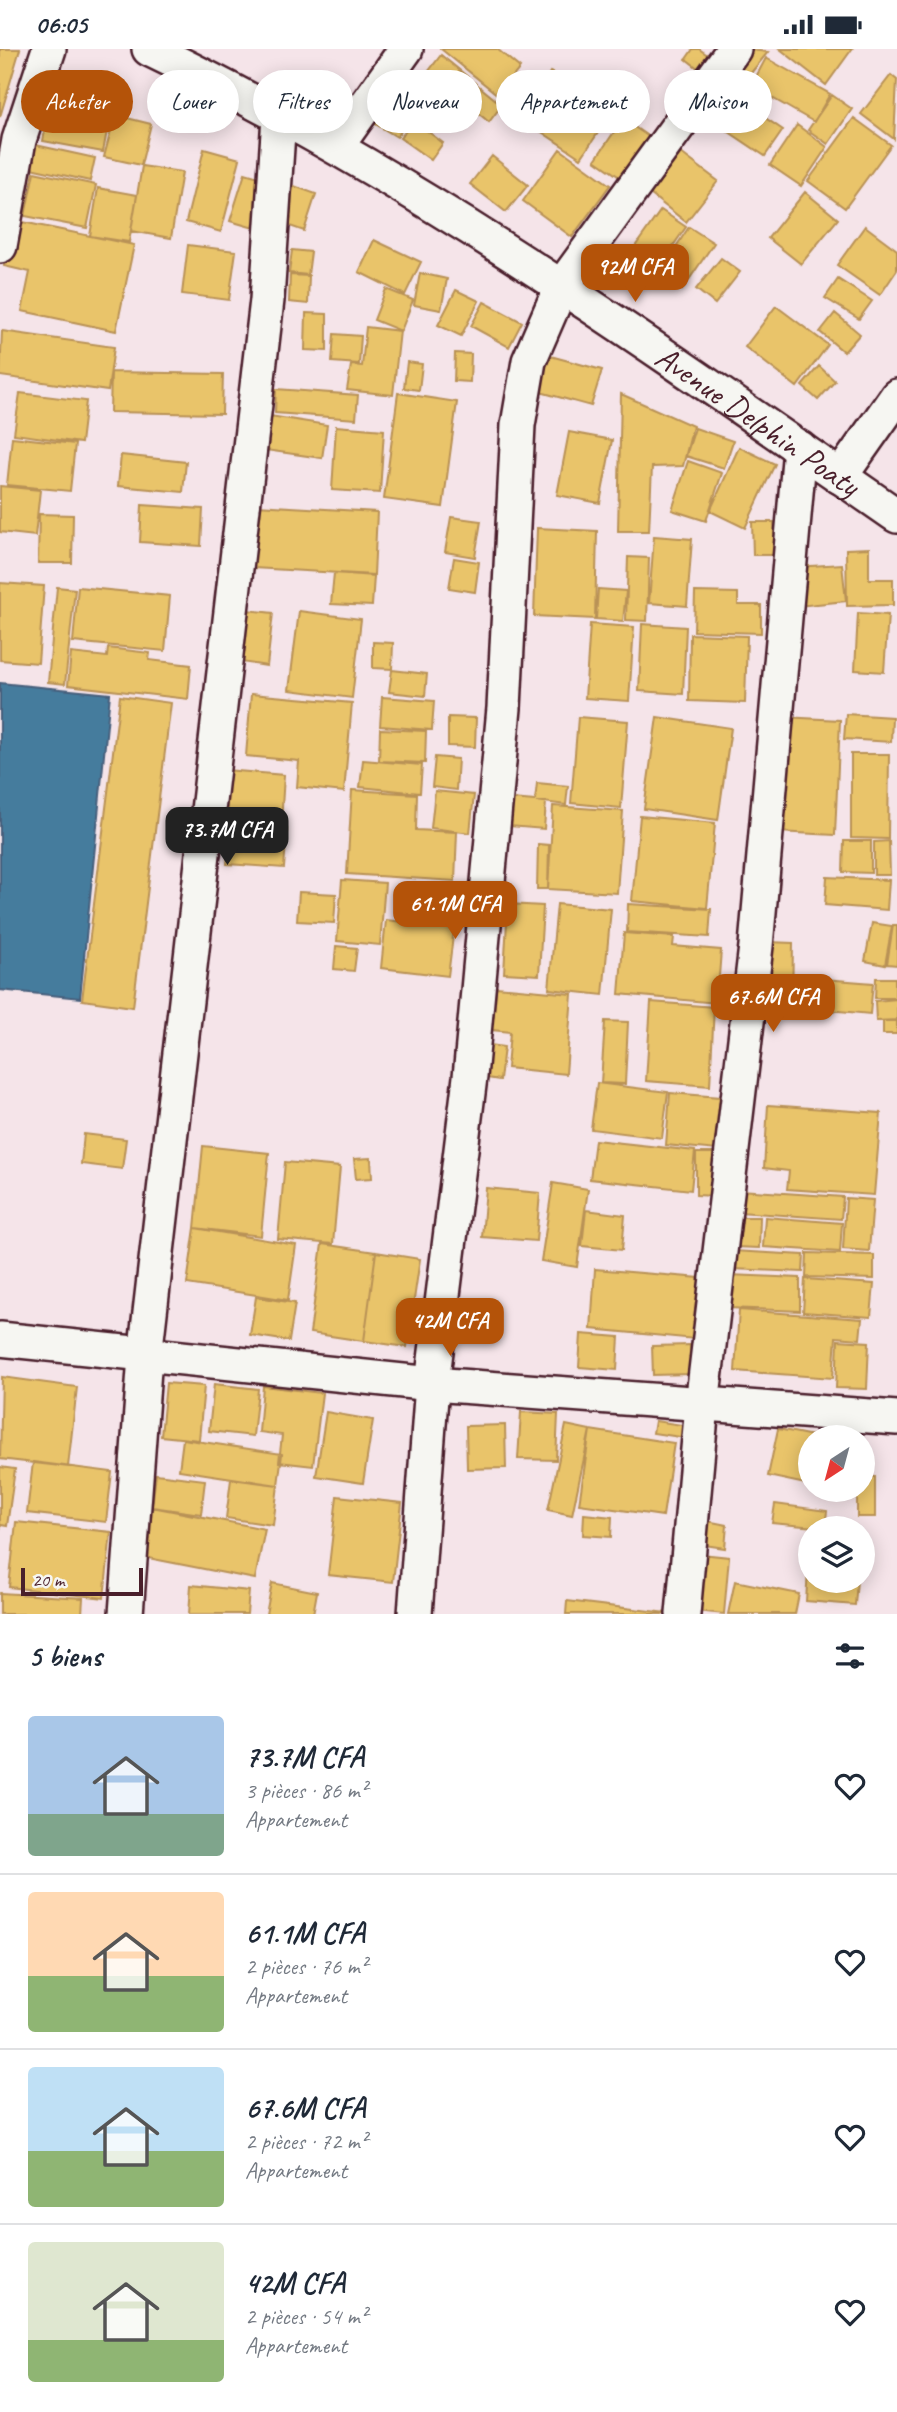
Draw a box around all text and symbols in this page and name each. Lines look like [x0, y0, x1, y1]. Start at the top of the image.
text: 06:05 [35, 8, 87, 41]
chip: Acheter [21, 70, 133, 133]
chip: Louer [147, 70, 239, 133]
chip: Filtres [253, 70, 353, 133]
chip: Nouveau [367, 70, 482, 133]
chip: Appartement [496, 70, 650, 133]
chip: Maison [664, 70, 772, 133]
pin: 92M CFA [570, 245, 700, 304]
text: 92M CFA [597, 252, 673, 281]
street label: Avenue Delphin Poaty [647, 336, 870, 507]
pin: 73.7M CFA [147, 807, 307, 867]
text: 73.7M CFA [181, 815, 273, 844]
pin: 61.1M CFA [375, 881, 535, 941]
text: 61.1M CFA [409, 889, 501, 918]
pin: 67.6M CFA [693, 975, 853, 1034]
text: 67.6M CFA [727, 982, 819, 1011]
pin: 42M CFA [385, 1299, 515, 1358]
text: 42M CFA [412, 1306, 488, 1335]
north arrow [798, 1425, 875, 1501]
map controls [798, 1425, 875, 1593]
button: layers [798, 1516, 875, 1593]
scale bar [21, 1565, 144, 1597]
text: 20 m [32, 1568, 64, 1592]
text: 5 biens [28, 1637, 102, 1675]
icon: filters [831, 1637, 869, 1675]
text: 73.7M CFA [245, 1738, 364, 1776]
icon: home [84, 1744, 168, 1828]
icon: heart [831, 1767, 869, 1805]
text: 3 pièces · 86 m² [245, 1776, 367, 1805]
text: Appartement [245, 1805, 347, 1834]
text: 61.1M CFA [245, 1914, 365, 1952]
icon: home [84, 1920, 168, 2004]
icon: heart [831, 1943, 869, 1981]
text: 2 pièces · 76 m² [245, 1952, 367, 1981]
text: Appartement [245, 1981, 347, 2010]
text: 67.6M CFA [245, 2089, 365, 2127]
icon: home [84, 2095, 168, 2179]
icon: heart [831, 2118, 869, 2156]
text: 2 pièces · 72 m² [245, 2127, 367, 2156]
text: Appartement [245, 2156, 347, 2185]
text: 42M CFA [245, 2264, 345, 2302]
icon: home [84, 2270, 168, 2354]
icon: heart [831, 2293, 869, 2331]
text: 2 pièces · 54 m² [245, 2302, 367, 2331]
text: Appartement [245, 2331, 347, 2360]

